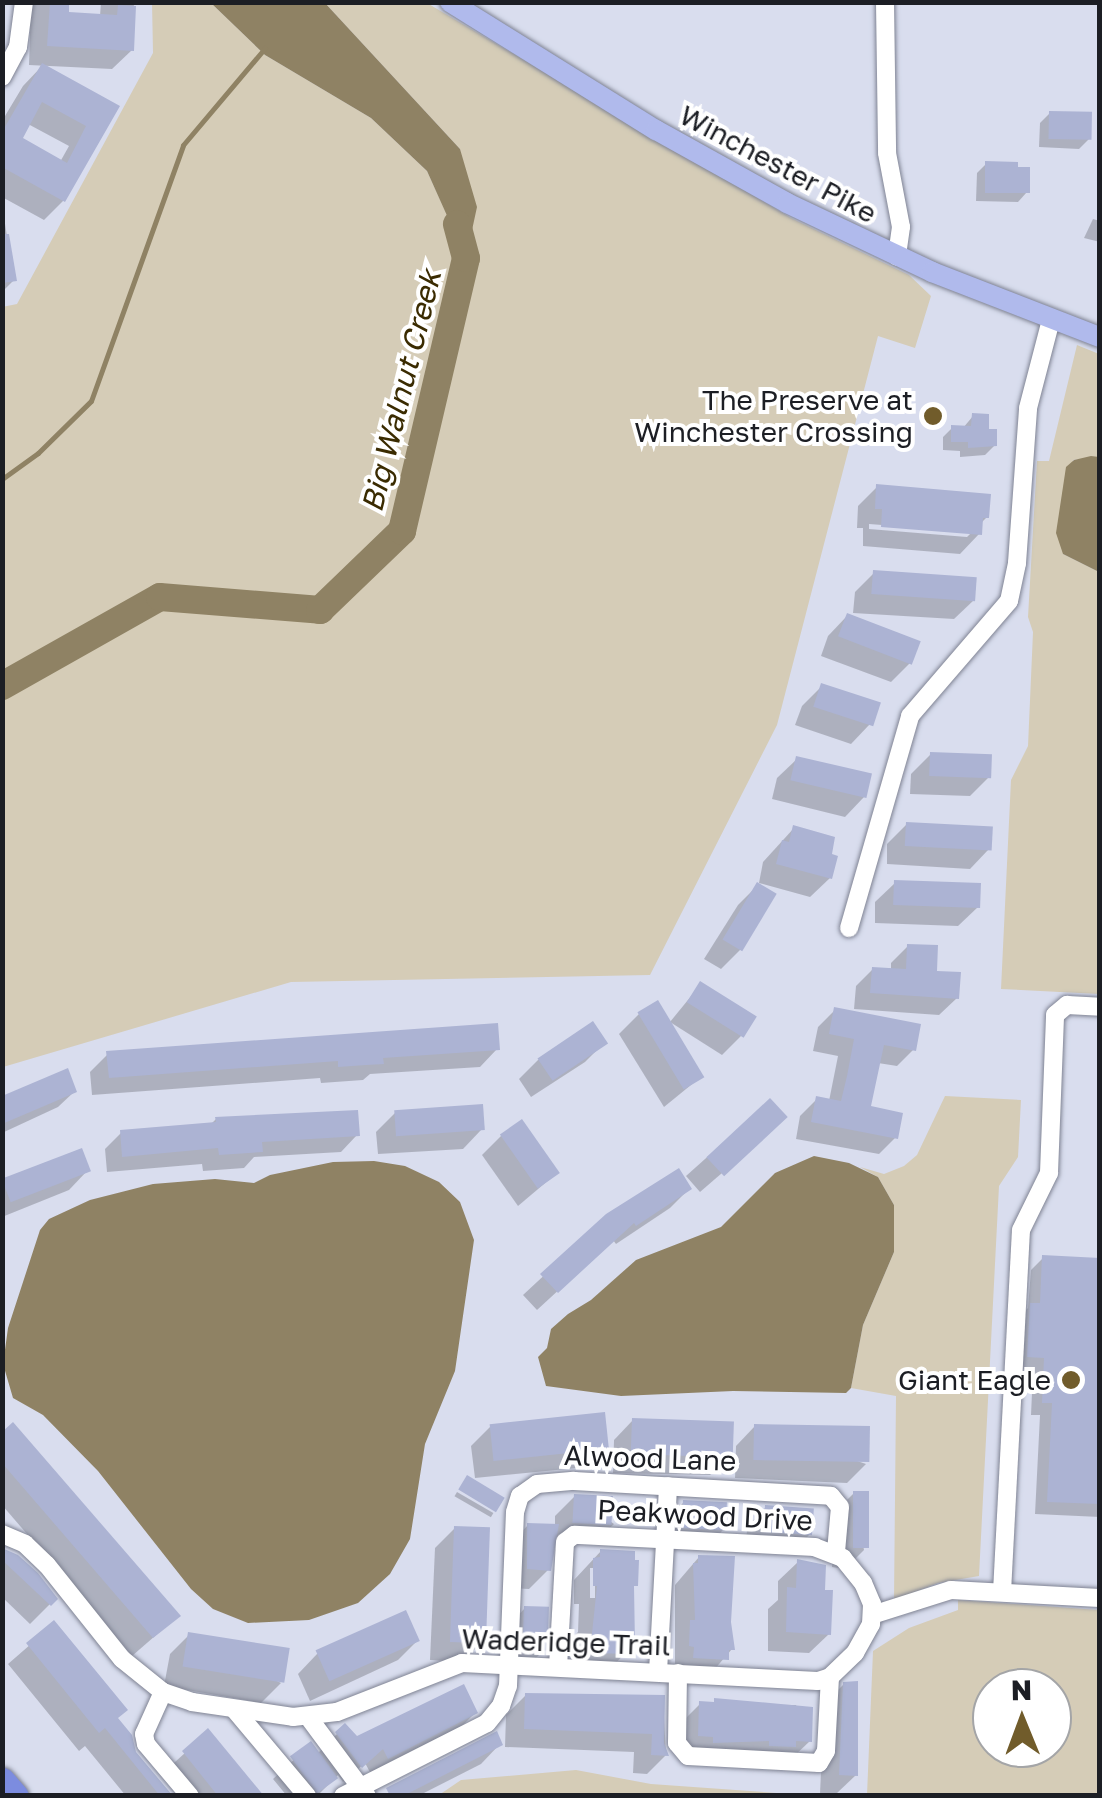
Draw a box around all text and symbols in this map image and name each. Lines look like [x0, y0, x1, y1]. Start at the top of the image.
street label: Winchester Pike [674, 98, 882, 230]
water label: Big Walnut Creek [354, 266, 448, 516]
place label: The Preserve at Winchester Crossing [634, 383, 913, 449]
marker: The Preserve at Winchester Crossing [922, 405, 944, 427]
place label: Giant Eagle [898, 1363, 1051, 1397]
marker: Giant Eagle [1060, 1369, 1082, 1391]
street label: Alwood Lane [563, 1438, 737, 1478]
street label: Peakwood Drive [596, 1493, 814, 1537]
street label: Waderidge Trail [461, 1622, 671, 1662]
north arrow [972, 1668, 1072, 1768]
text: N [1011, 1673, 1032, 1706]

